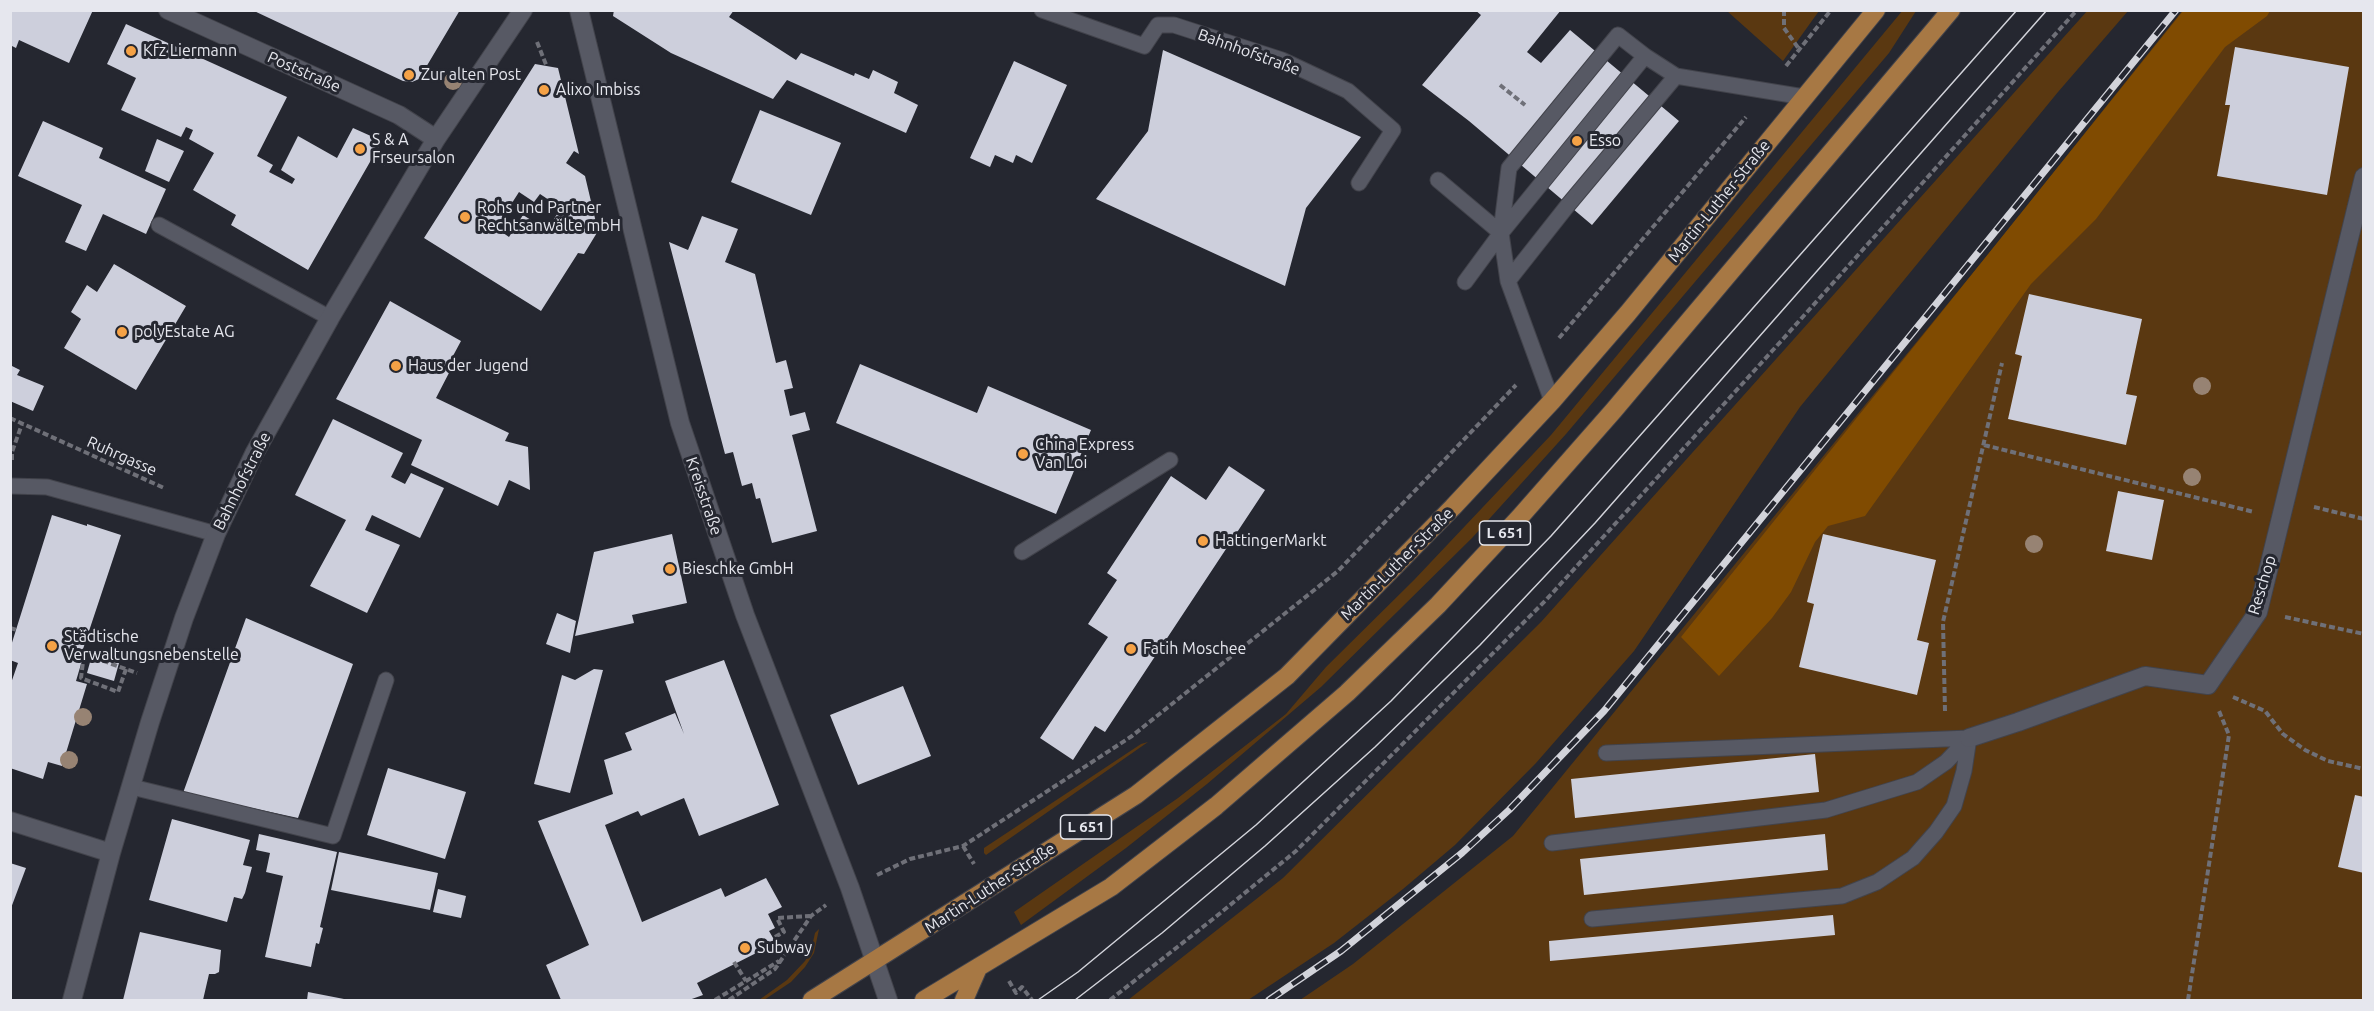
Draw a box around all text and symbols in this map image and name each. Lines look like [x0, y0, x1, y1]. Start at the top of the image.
street label: Bahnhofstraße [1195, 25, 1303, 79]
place label: Kfz Liermann [143, 41, 237, 61]
marker: Kfz Liermann [124, 44, 138, 58]
street label: Poststraße [264, 47, 344, 97]
place label: Zur alten Post [421, 65, 521, 85]
marker: Zur alten Post [402, 68, 416, 82]
place label: Alixo Imbiss [556, 80, 640, 100]
marker: Alixo Imbiss [537, 83, 551, 97]
place label: S & A Frseursalon [372, 130, 455, 168]
place label: Esso [1589, 131, 1621, 151]
marker: Esso [1570, 134, 1584, 148]
street label: Martin-Luther-Straße [1664, 136, 1774, 266]
marker: S & A Frseursalon [353, 142, 367, 156]
place label: Rohs und Partner Rechtsanwälte mbH [477, 198, 621, 236]
marker: Rohs und Partner Rechtsanwälte mbH [458, 210, 472, 224]
place label: polyEstate AG [134, 322, 235, 342]
marker: polyEstate AG [115, 325, 129, 339]
place label: Haus der Jugend [408, 356, 529, 376]
marker: Haus der Jugend [389, 359, 403, 373]
street label: Bahnhofstraße [209, 429, 275, 533]
street label: Ruhrgasse [84, 432, 160, 480]
place label: China Express Van Loi [1035, 435, 1134, 473]
marker: China Express Van Loi [1016, 447, 1030, 461]
street label: Kreisstraße [682, 454, 726, 538]
street label: Martin-Luther-Straße [1337, 504, 1457, 624]
road number: L 651 [1480, 521, 1530, 545]
place label: HattingerMarkt [1215, 531, 1327, 551]
marker: HattingerMarkt [1196, 534, 1210, 548]
street label: Reschop [2244, 553, 2280, 617]
place label: Bieschke GmbH [682, 559, 794, 579]
marker: Bieschke GmbH [663, 562, 677, 576]
place label: Städtische Verwaltungsnebenstelle [64, 627, 239, 665]
marker: Städtische Verwaltungsnebenstelle [45, 639, 59, 653]
place label: Fatih Moschee [1143, 639, 1246, 659]
marker: Fatih Moschee [1124, 642, 1138, 656]
road number: L 651 [1060, 815, 1112, 839]
street label: Martin-Luther-Straße [921, 839, 1059, 937]
place label: Subway [757, 938, 812, 958]
marker: Subway [738, 941, 752, 955]

